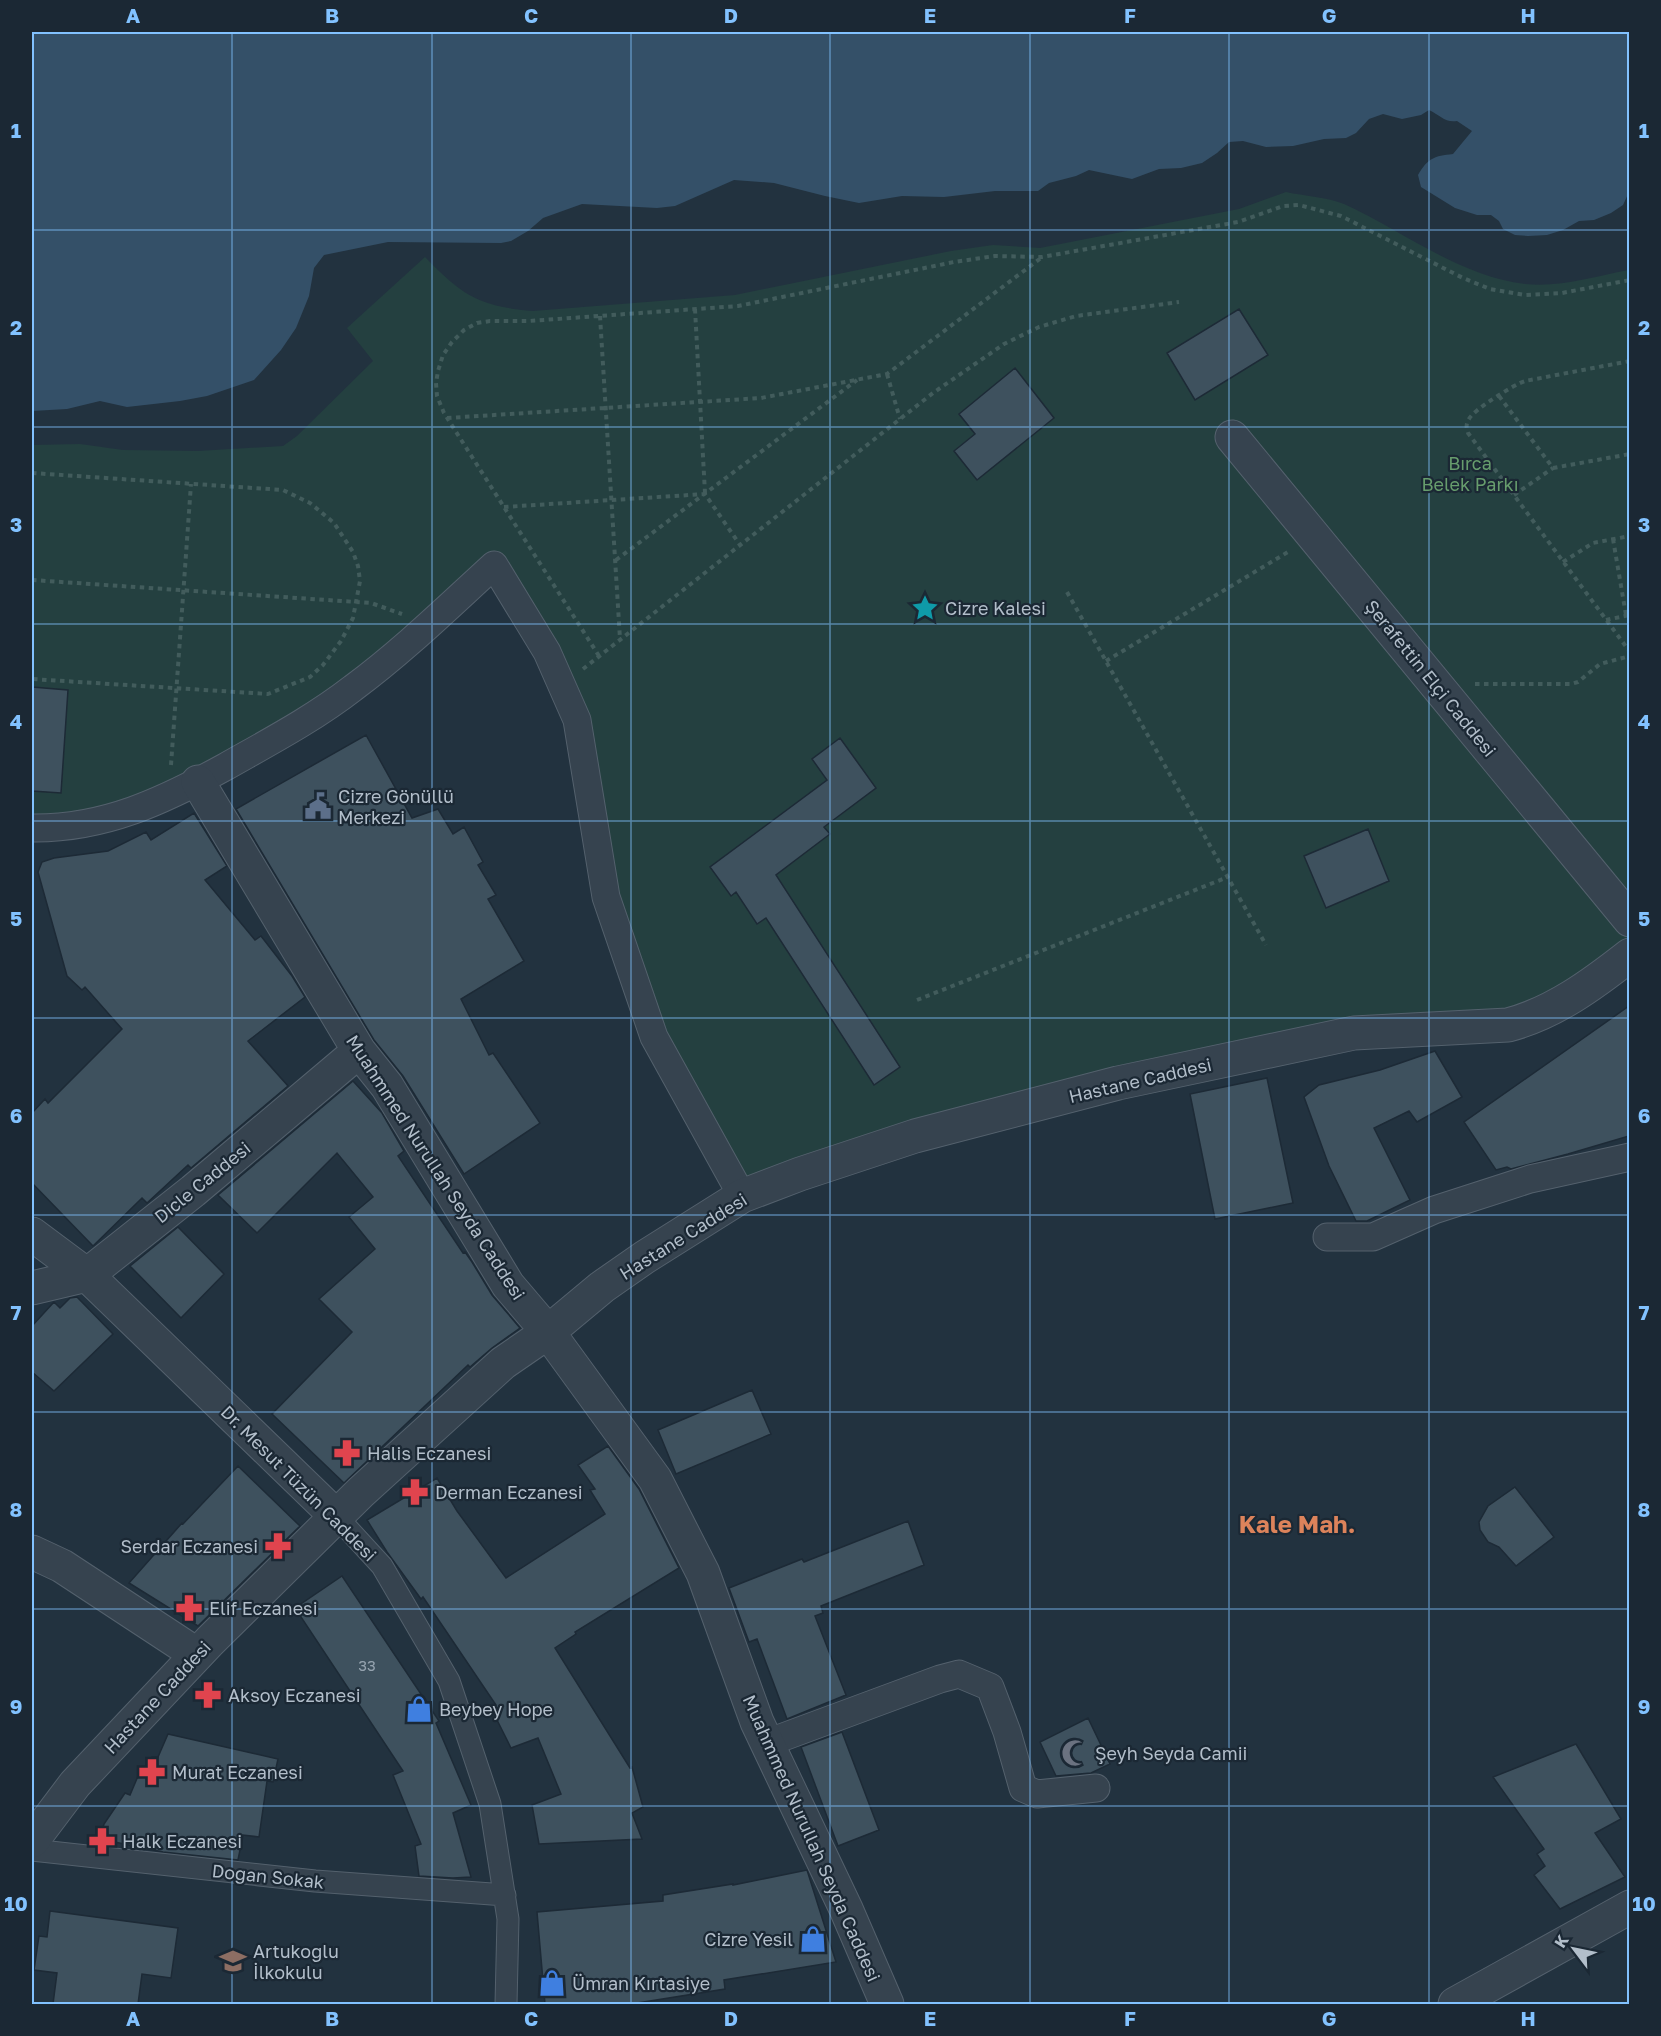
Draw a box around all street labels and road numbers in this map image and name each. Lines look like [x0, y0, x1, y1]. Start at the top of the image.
street label: Şerafettin Elçi Caddesi [1361, 595, 1501, 761]
street label: Muahmmed Nurullah Seyda Caddesi [342, 1030, 530, 1304]
street label: Hastane Caddesi [1066, 1053, 1214, 1107]
street label: Dicle Caddesi [150, 1137, 254, 1227]
street label: Hastane Caddesi [615, 1188, 751, 1284]
street label: Dr. Mesut Tüzün Caddesi [217, 1401, 381, 1565]
street label: Hastane Caddesi [99, 1636, 215, 1758]
street label: Muahmmed Nurullah Seyda Caddesi [739, 1691, 885, 1985]
street label: Doğan Sokak [211, 1859, 325, 1893]

